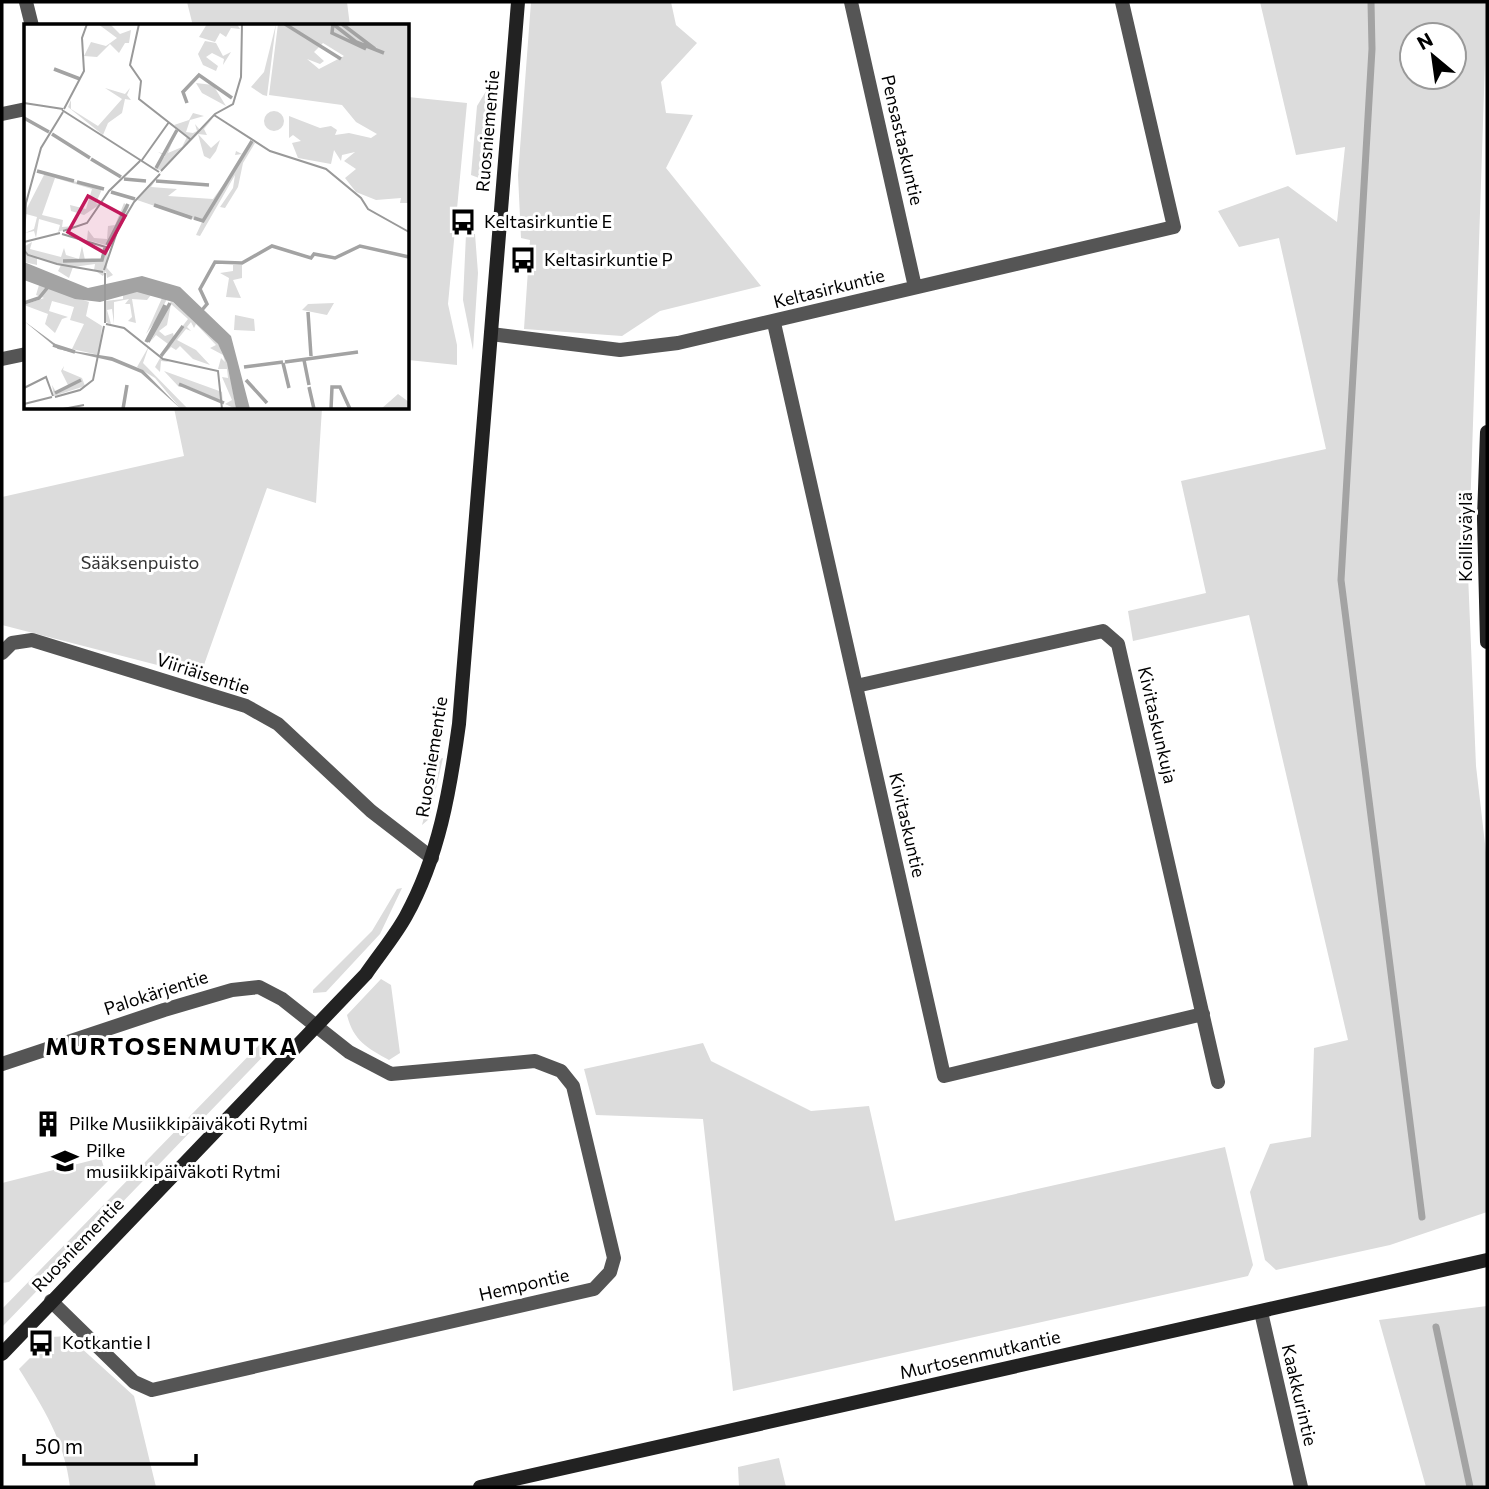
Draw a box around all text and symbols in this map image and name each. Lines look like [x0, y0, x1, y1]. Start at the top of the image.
north arrow [1398, 21, 1468, 91]
inset map [24, 24, 410, 410]
text: N [1413, 27, 1436, 54]
street label: Ruosniementie [471, 69, 503, 193]
street label: Pensastaskuntie [877, 72, 929, 207]
bus stop icon: Keltasirkuntie E [448, 207, 478, 237]
place label: Keltasirkuntie E [484, 210, 612, 232]
bus stop icon: Keltasirkuntie P [508, 245, 538, 275]
place label: Keltasirkuntie P [544, 248, 673, 270]
street label: Keltasirkuntie [771, 264, 887, 312]
street label: Koillisväylä [1454, 492, 1476, 582]
park label: Sääksenpuisto [81, 551, 199, 573]
street label: Viiriäisentie [154, 648, 253, 698]
street label: Kivitaskunkuja [1134, 664, 1182, 785]
street label: Ruosniementie [411, 695, 451, 819]
street label: Kivitaskuntie [885, 770, 931, 879]
street label: Palokärjentie [101, 965, 211, 1019]
district label: MURTOSENMUTKA [45, 1031, 299, 1060]
building icon: Pilke Musiikkipäiväkoti Rytmi [33, 1109, 63, 1139]
place label: Pilke Musiikkipäiväkoti Rytmi [69, 1112, 308, 1134]
place label: Pilke musiikkipäiväkoti Rytmi [86, 1139, 281, 1182]
school or university icon: Pilke musiikkipäiväkoti Rytmi [50, 1146, 80, 1176]
street label: Ruosniementie [27, 1193, 128, 1296]
street label: Hempontie [477, 1263, 571, 1305]
street label: Murtosenmutkantie [897, 1325, 1062, 1383]
bus stop icon: Kotkantie I [26, 1328, 56, 1358]
place label: Kotkantie I [62, 1331, 151, 1353]
street label: Kaakkurintie [1278, 1342, 1322, 1448]
scale bar [24, 1422, 196, 1466]
text: 50 m [35, 1433, 83, 1458]

